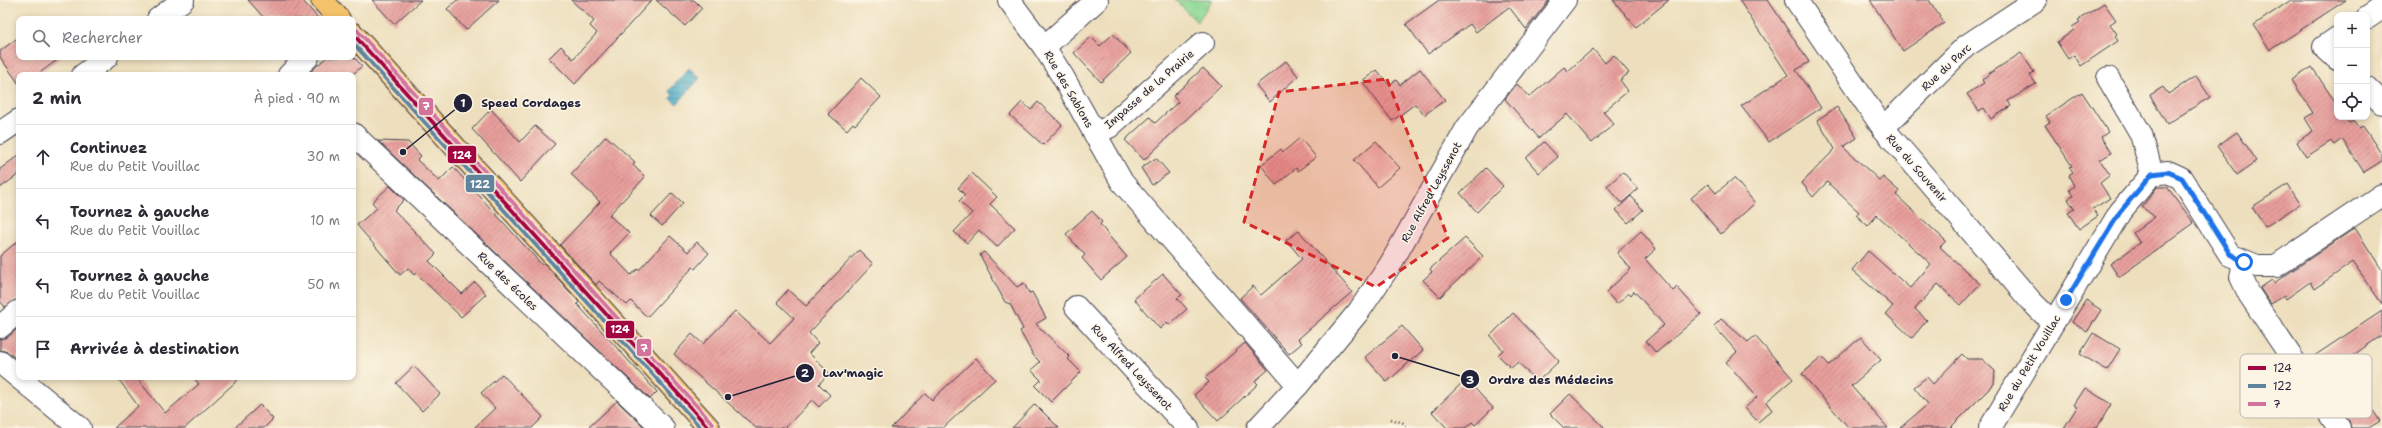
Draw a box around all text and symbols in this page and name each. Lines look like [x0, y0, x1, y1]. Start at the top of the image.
map controls [2334, 12, 2370, 120]
button: + [2334, 12, 2370, 48]
search box [16, 16, 356, 60]
icon: search [30, 27, 52, 49]
text: Rechercher [62, 28, 143, 48]
street label: Rue du Parc [1918, 40, 1975, 94]
street label: Impasse de la Prairie [1101, 46, 1197, 132]
street label: Rue des Sablons [1040, 48, 1097, 131]
button: − [2334, 48, 2370, 84]
button: locate [2334, 84, 2370, 120]
text: 2 min [32, 87, 82, 109]
text: À pied · 90 m [254, 90, 340, 107]
callout: Speed Cordages [453, 91, 589, 115]
text: 1 [460, 95, 466, 111]
text: Speed Cordages [481, 95, 581, 111]
line badge: 7 [418, 97, 434, 116]
text: 7 [422, 99, 430, 114]
street label: Rue du Souvenir [1883, 131, 1951, 206]
text: Continuez [70, 138, 147, 158]
street label: Rue Alfred Leyssenot [1398, 139, 1465, 245]
line badge: 124 [447, 145, 477, 164]
icon: ahead [32, 146, 54, 168]
text: 30 m [306, 148, 340, 165]
text: 124 [452, 148, 472, 163]
text: Rue du Petit Vouillac [70, 158, 200, 175]
line badge: 122 [465, 174, 495, 193]
text: 122 [470, 177, 490, 192]
text: Tournez à gauche [70, 202, 210, 222]
icon: left [32, 210, 54, 232]
text: 10 m [310, 212, 340, 229]
text: Rue du Petit Vouillac [70, 222, 200, 239]
street label: Rue des écoles [474, 249, 541, 314]
route start [2235, 253, 2253, 271]
text: Tournez à gauche [70, 266, 210, 286]
icon: left [32, 274, 54, 296]
text: 50 m [307, 276, 340, 293]
text: Rue du Petit Vouillac [70, 286, 200, 303]
route end [2057, 291, 2075, 309]
street label: Rue du Petit Vouillac [1995, 312, 2064, 414]
line badge: 124 [605, 320, 635, 339]
street label: Rue Alfred Leyssenot [1088, 321, 1176, 414]
text: 124 [610, 322, 630, 337]
icon: arrive [32, 338, 54, 360]
line badge: 7 [636, 338, 652, 357]
text: Arrivée à destination [70, 339, 239, 359]
text: 7 [640, 341, 648, 356]
legend [2240, 354, 2372, 418]
callout: Lav'magic [795, 361, 892, 385]
text: 124 [2273, 361, 2292, 376]
text: 2 [801, 365, 810, 381]
text: Lav'magic [823, 365, 883, 381]
callout: Ordre des Médecins [1460, 367, 1621, 391]
text: 3 [1466, 372, 1474, 388]
text: Ordre des Médecins [1488, 372, 1614, 388]
text: 122 [2273, 379, 2292, 394]
text: 7 [2273, 397, 2281, 412]

